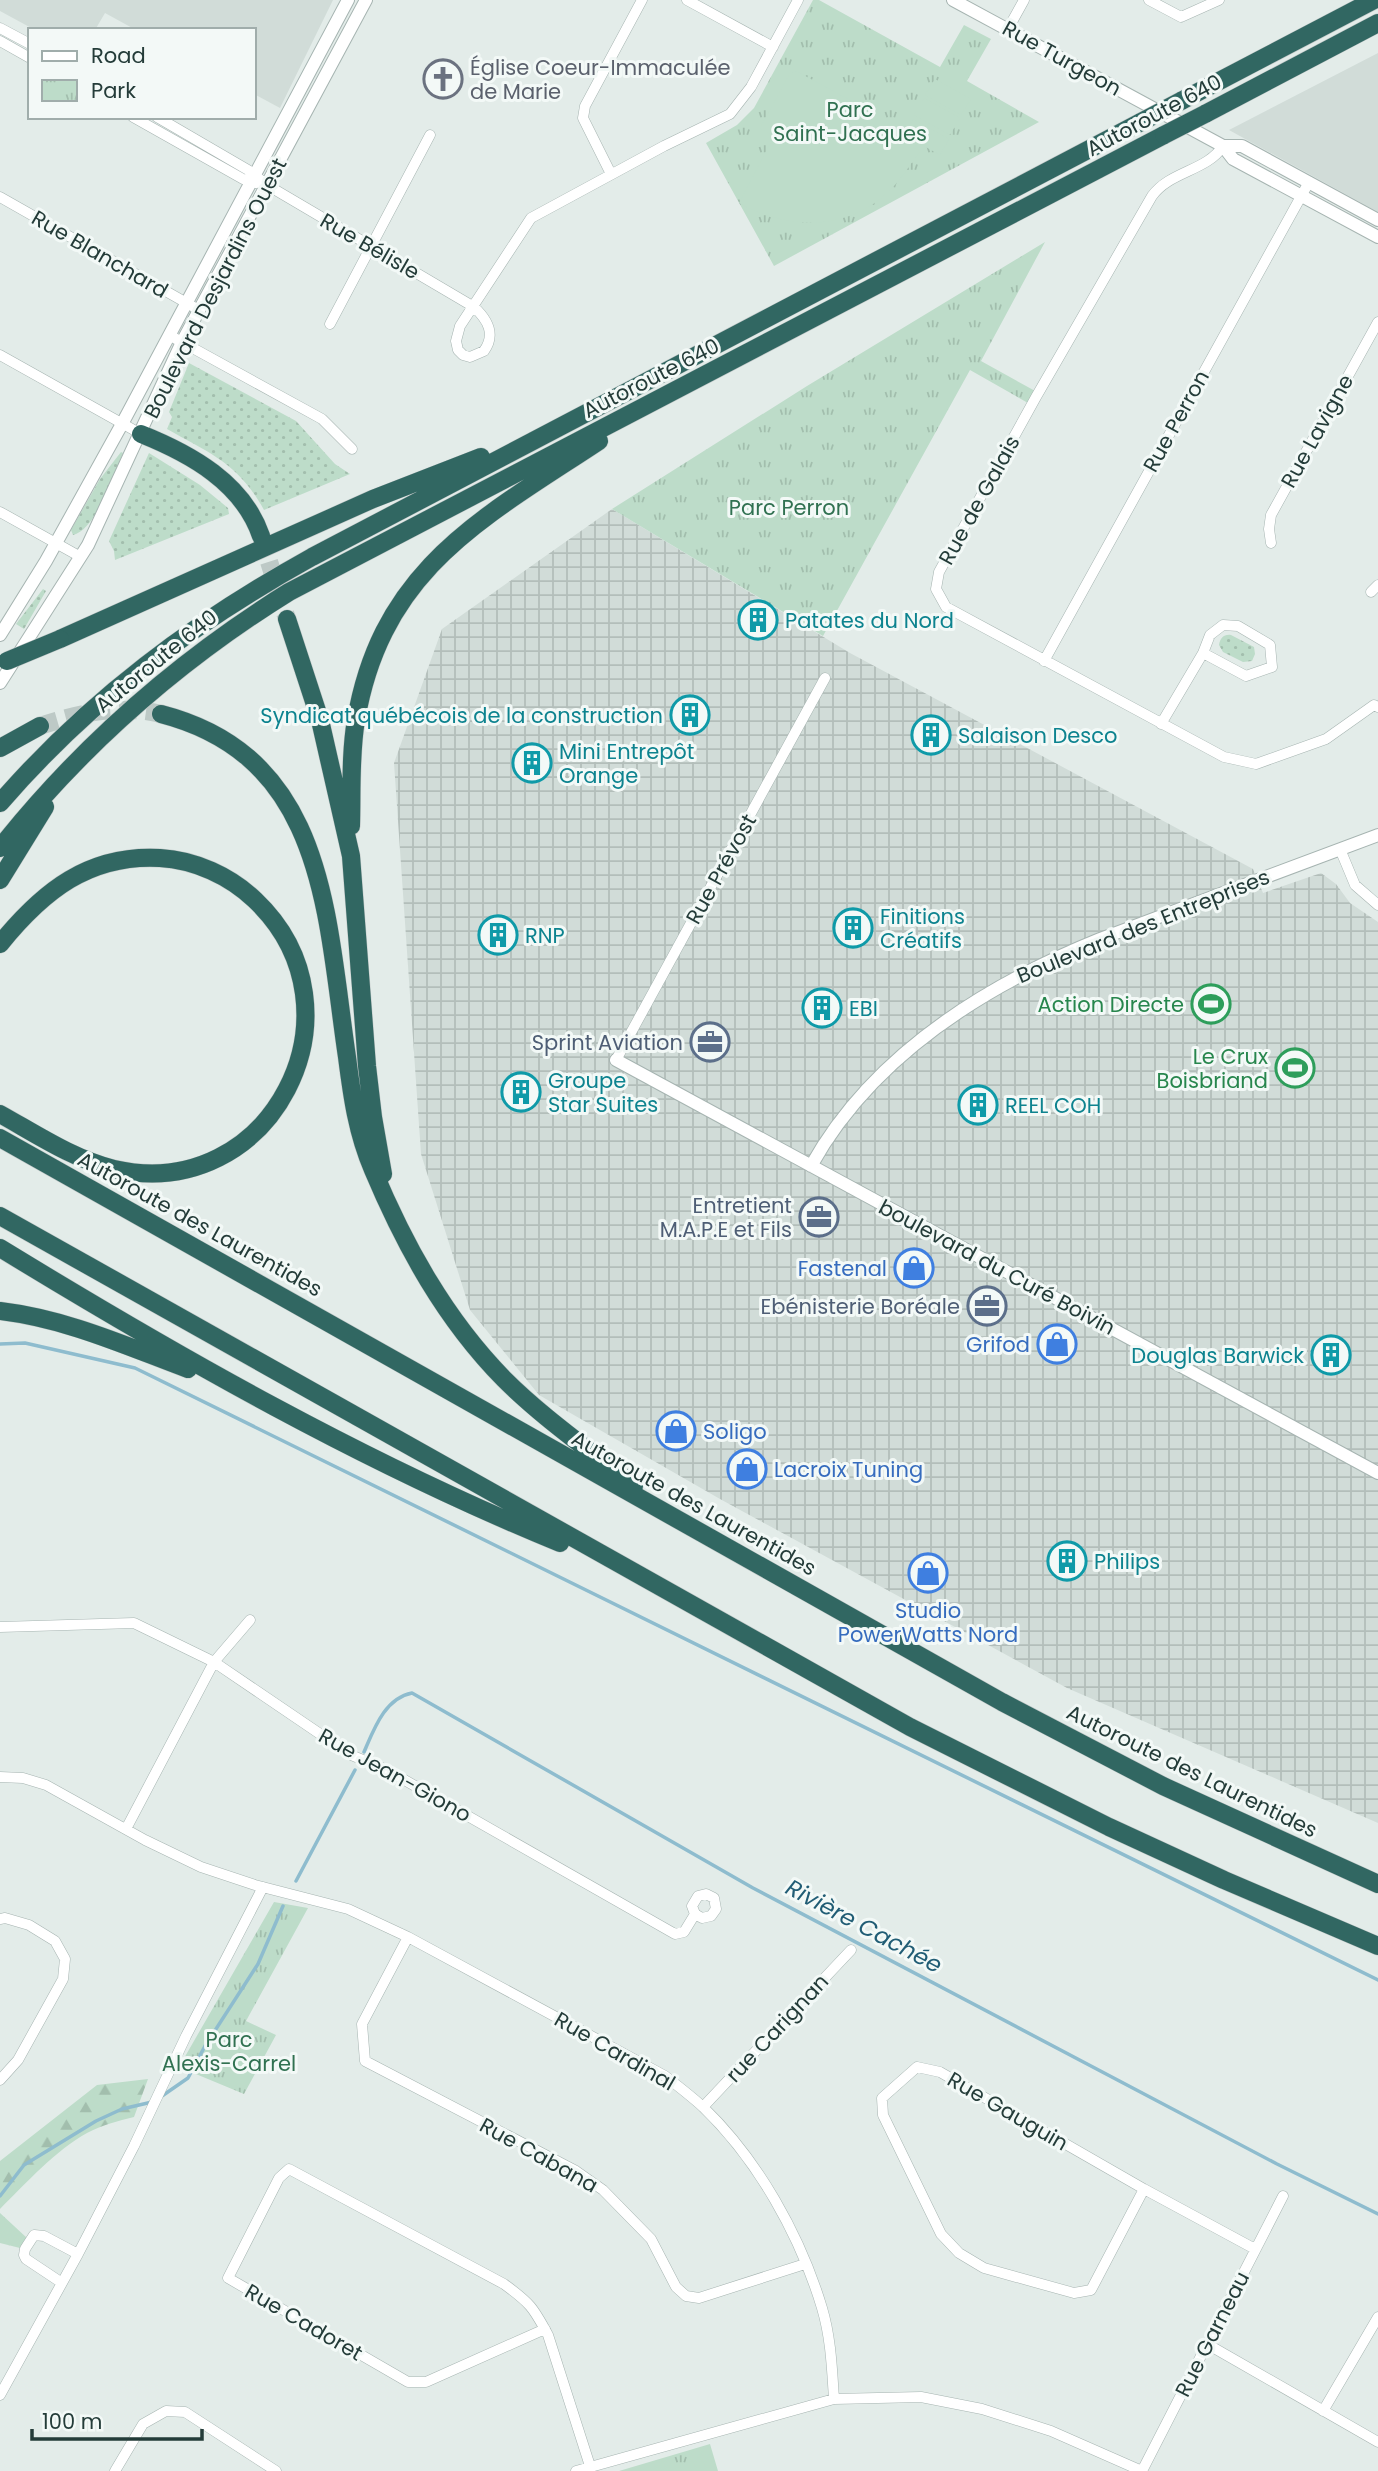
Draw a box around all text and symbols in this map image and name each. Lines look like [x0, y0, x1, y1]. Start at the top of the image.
street label: Rue Turgeon [997, 13, 1127, 103]
legend [28, 28, 256, 119]
text: Road [91, 41, 146, 70]
place label: Église Coeur-Immaculée de Marie [470, 53, 730, 106]
church icon: Église Coeur-Immaculée de Marie [422, 58, 464, 100]
street label: Autoroute 640 [1081, 67, 1227, 163]
text: Park [91, 76, 136, 105]
park label: Parc Saint-Jacques [773, 95, 927, 148]
street label: Boulevard Desjardins Ouest [137, 153, 293, 423]
street label: Rue Blanchard [27, 203, 173, 305]
street label: Rue Bélisle [315, 206, 425, 286]
street label: Autoroute 640 [578, 331, 724, 425]
street label: Rue Perron [1136, 365, 1216, 477]
street label: Rue Lavigne [1274, 369, 1360, 493]
street label: Rue de Galais [931, 430, 1027, 570]
park label: Parc Perron [729, 493, 849, 522]
building icon: Patates du Nord [737, 599, 779, 641]
street label: Autoroute 640 [89, 603, 223, 719]
place label: Patates du Nord [785, 606, 954, 635]
building icon: Syndicat québécois de la construction [669, 694, 711, 736]
place label: Syndicat québécois de la construction [260, 701, 663, 730]
building icon: Salaison Desco [910, 714, 952, 756]
place label: Salaison Desco [958, 721, 1118, 750]
place label: Mini Entrepôt Orange [559, 737, 694, 790]
building icon: Mini Entrepôt Orange [511, 742, 553, 784]
street label: Rue Prévost [679, 809, 763, 929]
street label: Boulevard des Entreprises [1012, 862, 1274, 990]
place label: Finitions Créatifs [880, 902, 965, 955]
building icon: Finitions Créatifs [832, 907, 874, 949]
building icon: RNP [477, 914, 519, 956]
place label: RNP [525, 921, 565, 950]
sports icon: Action Directe [1190, 983, 1232, 1025]
building icon: EBI [801, 987, 843, 1029]
place label: Action Directe [1038, 990, 1184, 1019]
place label: EBI [849, 994, 878, 1023]
office icon: Sprint Aviation [689, 1021, 731, 1063]
place label: Sprint Aviation [532, 1028, 683, 1057]
place label: Le Crux Boisbriand [1157, 1042, 1268, 1095]
sports icon: Le Crux Boisbriand [1274, 1047, 1316, 1089]
place label: Groupe Star Suites [548, 1066, 658, 1119]
building icon: Groupe Star Suites [500, 1071, 542, 1113]
building icon: REEL COH [957, 1084, 999, 1126]
place label: REEL COH [1005, 1091, 1101, 1120]
street label: Autoroute des Laurentides [73, 1145, 327, 1303]
place label: Entretient M.A.P.E et Fils [660, 1191, 792, 1244]
street label: boulevard du Curé Boivin [874, 1192, 1120, 1342]
office icon: Entretient M.A.P.E et Fils [798, 1196, 840, 1238]
shop icon: Fastenal [893, 1247, 935, 1289]
place label: Fastenal [798, 1254, 887, 1283]
office icon: Ebénisterie Boréale [966, 1285, 1008, 1327]
place label: Ebénisterie Boréale [761, 1292, 960, 1321]
shop icon: Grifod [1036, 1323, 1078, 1365]
place label: Grifod [966, 1330, 1030, 1359]
building icon: Douglas Barwick [1310, 1334, 1352, 1376]
place label: Douglas Barwick [1131, 1341, 1304, 1370]
shop icon: Soligo [655, 1410, 697, 1452]
place label: Soligo [703, 1417, 767, 1446]
street label: Autoroute des Laurentides [567, 1424, 821, 1582]
shop icon: Lacroix Tuning [726, 1448, 768, 1490]
place label: Lacroix Tuning [774, 1455, 923, 1484]
building icon: Philips [1046, 1540, 1088, 1582]
place label: Philips [1094, 1547, 1160, 1576]
shop icon: Studio PowerWatts Nord [907, 1552, 949, 1594]
place label: Studio PowerWatts Nord [838, 1596, 1018, 1649]
street label: Autoroute des Laurentides [1062, 1698, 1322, 1844]
street label: Rue Jean-Giono [314, 1721, 476, 1829]
water label: Rivière Cachée [780, 1871, 948, 1981]
street label: rue Carignan [719, 1967, 835, 2089]
street label: Rue Cardinal [549, 2005, 681, 2097]
park label: Parc Alexis-Carrel [162, 2025, 296, 2078]
street label: Rue Gauguin [942, 2065, 1074, 2157]
street label: Rue Cabana [475, 2110, 603, 2200]
street label: Rue Garneau [1168, 2266, 1256, 2402]
street label: Rue Cadoret [240, 2277, 368, 2367]
scale bar [32, 2398, 201, 2442]
text: 100 m [42, 2407, 102, 2436]

